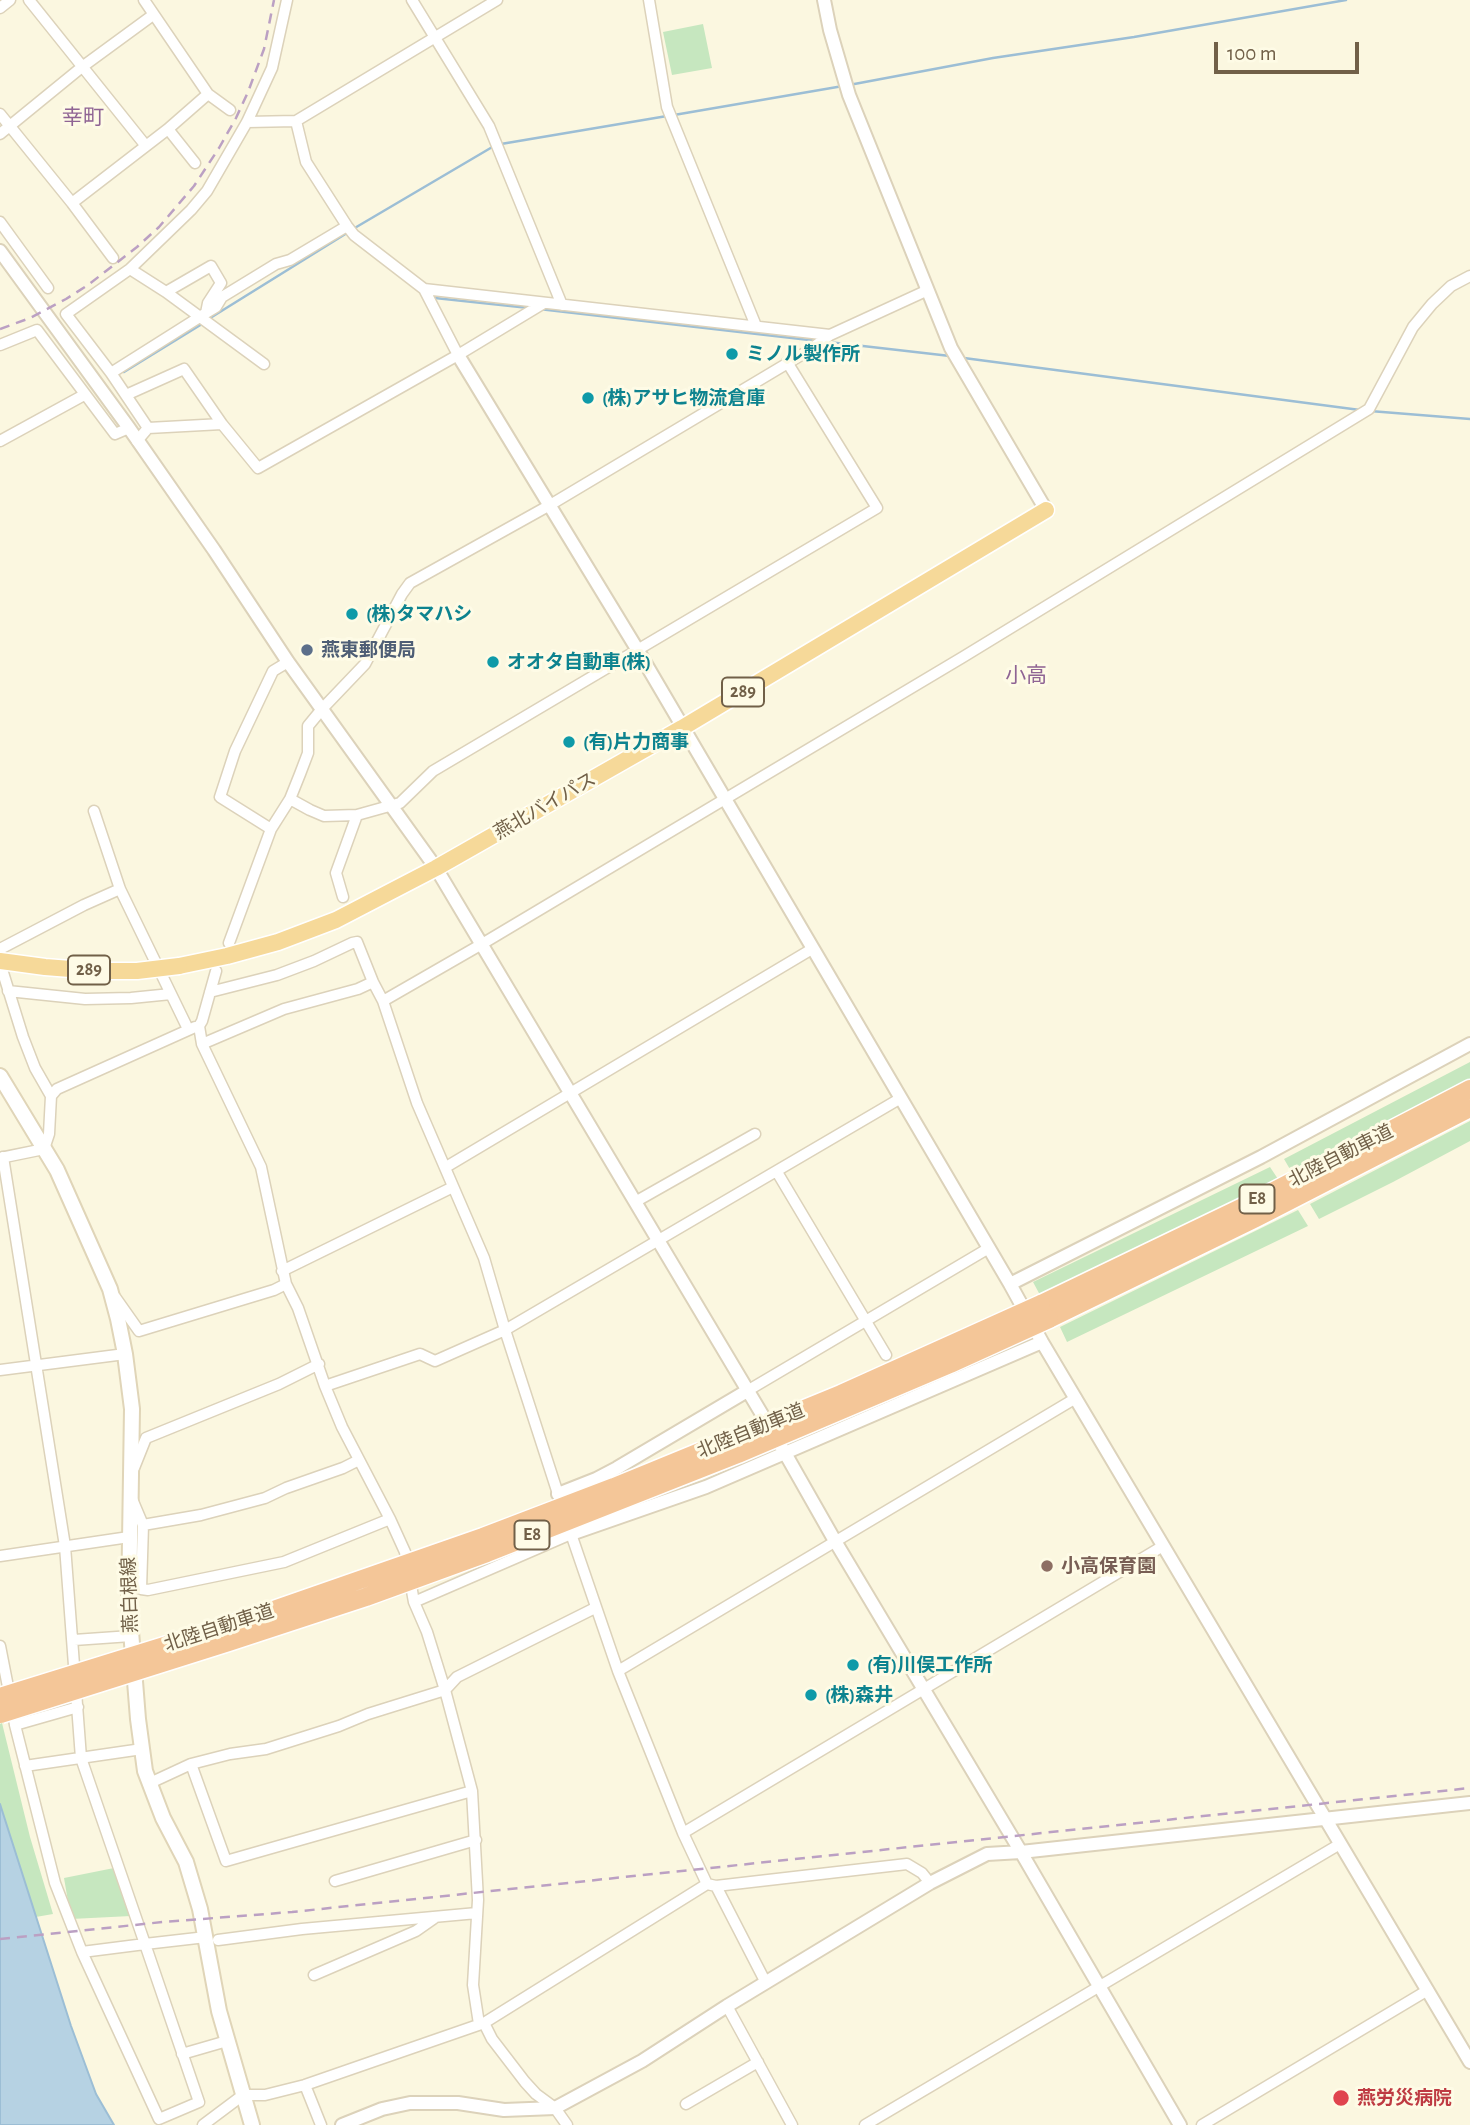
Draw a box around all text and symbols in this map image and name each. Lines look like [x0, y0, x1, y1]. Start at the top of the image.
scale bar [1218, 28, 1363, 72]
text: 100 m [1227, 43, 1277, 64]
district label: 幸町 [62, 105, 104, 131]
place label: ミノル製作所 [746, 343, 860, 365]
marker: ミノル製作所 [724, 346, 740, 362]
place label: (株)アサヒ物流倉庫 [602, 387, 765, 409]
marker: (株)アサヒ物流倉庫 [580, 390, 596, 406]
place label: (株)タマハシ [366, 603, 472, 625]
marker: (株)タマハシ [344, 606, 360, 622]
place label: 燕東郵便局 [321, 639, 416, 661]
marker: 燕東郵便局 [299, 642, 315, 658]
place label: オオタ自動車(株) [507, 651, 651, 673]
marker: オオタ自動車(株) [485, 654, 501, 670]
district label: 小高 [1005, 663, 1047, 689]
road number: 289 [722, 678, 764, 706]
place label: (有)片力商事 [583, 731, 689, 753]
marker: (有)片力商事 [561, 734, 577, 750]
street label: 燕北バイパス [490, 768, 600, 844]
road number: 289 [68, 956, 110, 985]
street label: 北陸自動車道 [1285, 1120, 1397, 1192]
road number: E8 [1240, 1184, 1274, 1214]
street label: 北陸自動車道 [694, 1399, 808, 1463]
road number: E8 [514, 1520, 550, 1550]
place label: 小高保育園 [1061, 1555, 1156, 1577]
street label: 燕白根線 [117, 1557, 143, 1633]
marker: 小高保育園 [1039, 1558, 1055, 1574]
street label: 北陸自動車道 [161, 1600, 277, 1656]
place label: (有)川俣工作所 [867, 1654, 992, 1676]
marker: (有)川俣工作所 [845, 1657, 861, 1673]
place label: (株)森井 [825, 1684, 893, 1706]
marker: (株)森井 [803, 1687, 819, 1703]
place label: 燕労災病院 [1357, 2087, 1452, 2109]
marker: 燕労災病院 [1331, 2088, 1351, 2108]

